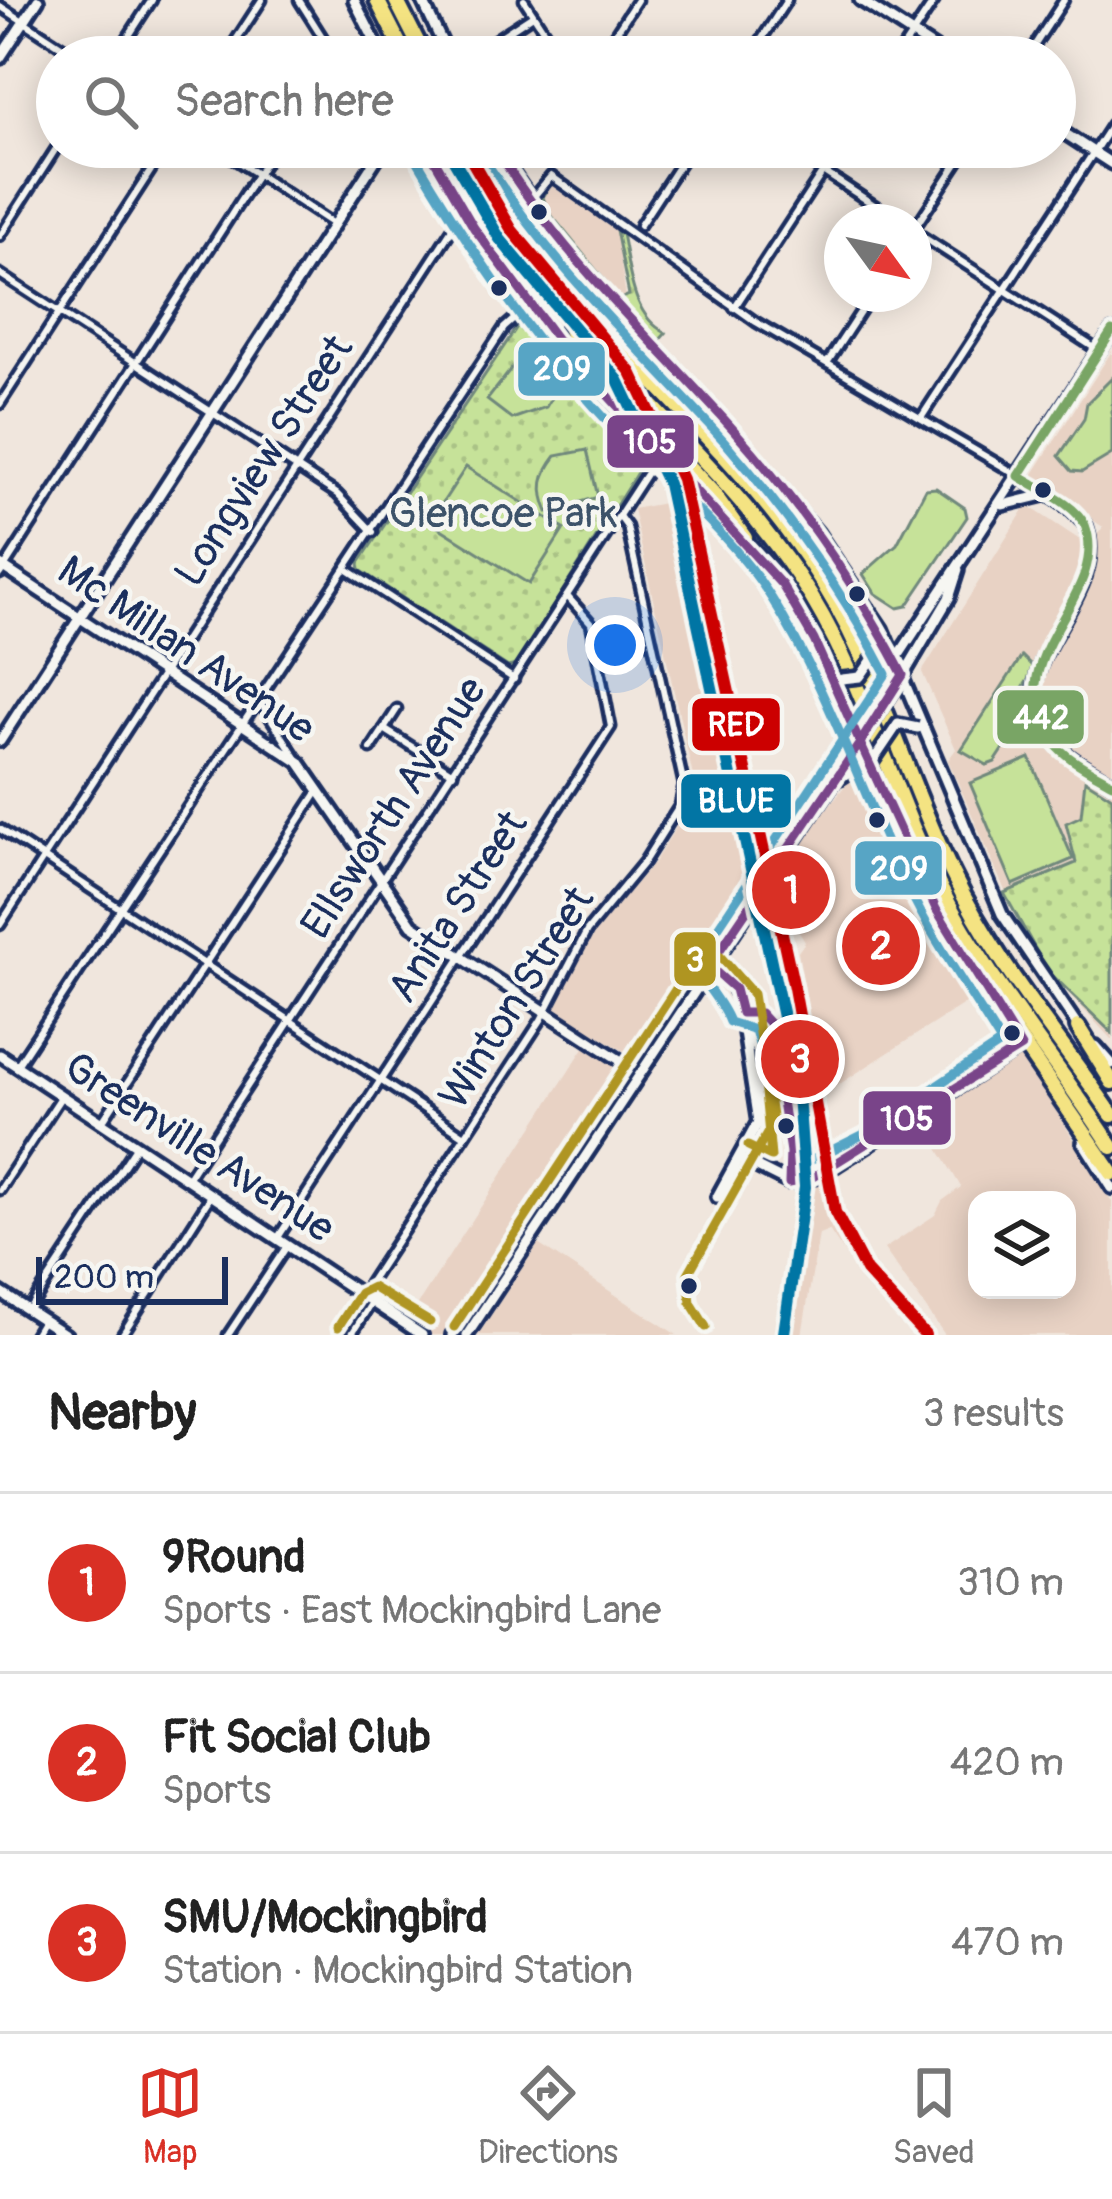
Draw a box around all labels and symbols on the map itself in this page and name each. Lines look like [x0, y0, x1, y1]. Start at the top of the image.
unlabelled marker [528, 201, 550, 223]
north arrow [824, 204, 932, 312]
unlabelled marker [488, 277, 510, 299]
street label: Longview Street [163, 326, 365, 596]
line badge: 209 [516, 340, 607, 398]
text: 209 [533, 349, 591, 390]
line badge: 105 [605, 413, 696, 470]
text: 105 [623, 422, 677, 463]
unlabelled marker [1032, 479, 1054, 501]
park label: Glencoe Park [389, 488, 617, 540]
street label: Mc Millan Avenue [48, 545, 325, 755]
unlabelled marker [846, 583, 868, 605]
your location [585, 615, 645, 675]
street label: Ellsworth Avenue [290, 667, 498, 949]
line badge: 442 [995, 688, 1086, 746]
line badge: RED [690, 696, 782, 753]
text: 442 [1013, 698, 1069, 739]
text: RED [708, 705, 765, 746]
line badge: BLUE [679, 772, 793, 830]
text: BLUE [698, 781, 774, 822]
street label: Anita Street [377, 801, 539, 1013]
unlabelled marker [866, 809, 888, 831]
line badge: 209 [853, 839, 944, 897]
pin: 1 [752, 845, 830, 935]
text: 209 [870, 849, 928, 890]
street label: Winton Street [428, 877, 606, 1119]
pin: 2 [842, 901, 920, 991]
line badge: 3 [672, 930, 718, 988]
text: 3 [686, 940, 704, 981]
pin: 3 [761, 1014, 839, 1104]
unlabelled marker [1001, 1022, 1023, 1044]
street label: Greenville Avenue [54, 1041, 344, 1255]
line badge: 105 [861, 1089, 953, 1147]
text: 105 [880, 1099, 934, 1140]
unlabelled marker [775, 1115, 797, 1137]
scale bar [36, 1251, 228, 1304]
unlabelled marker [678, 1275, 700, 1297]

